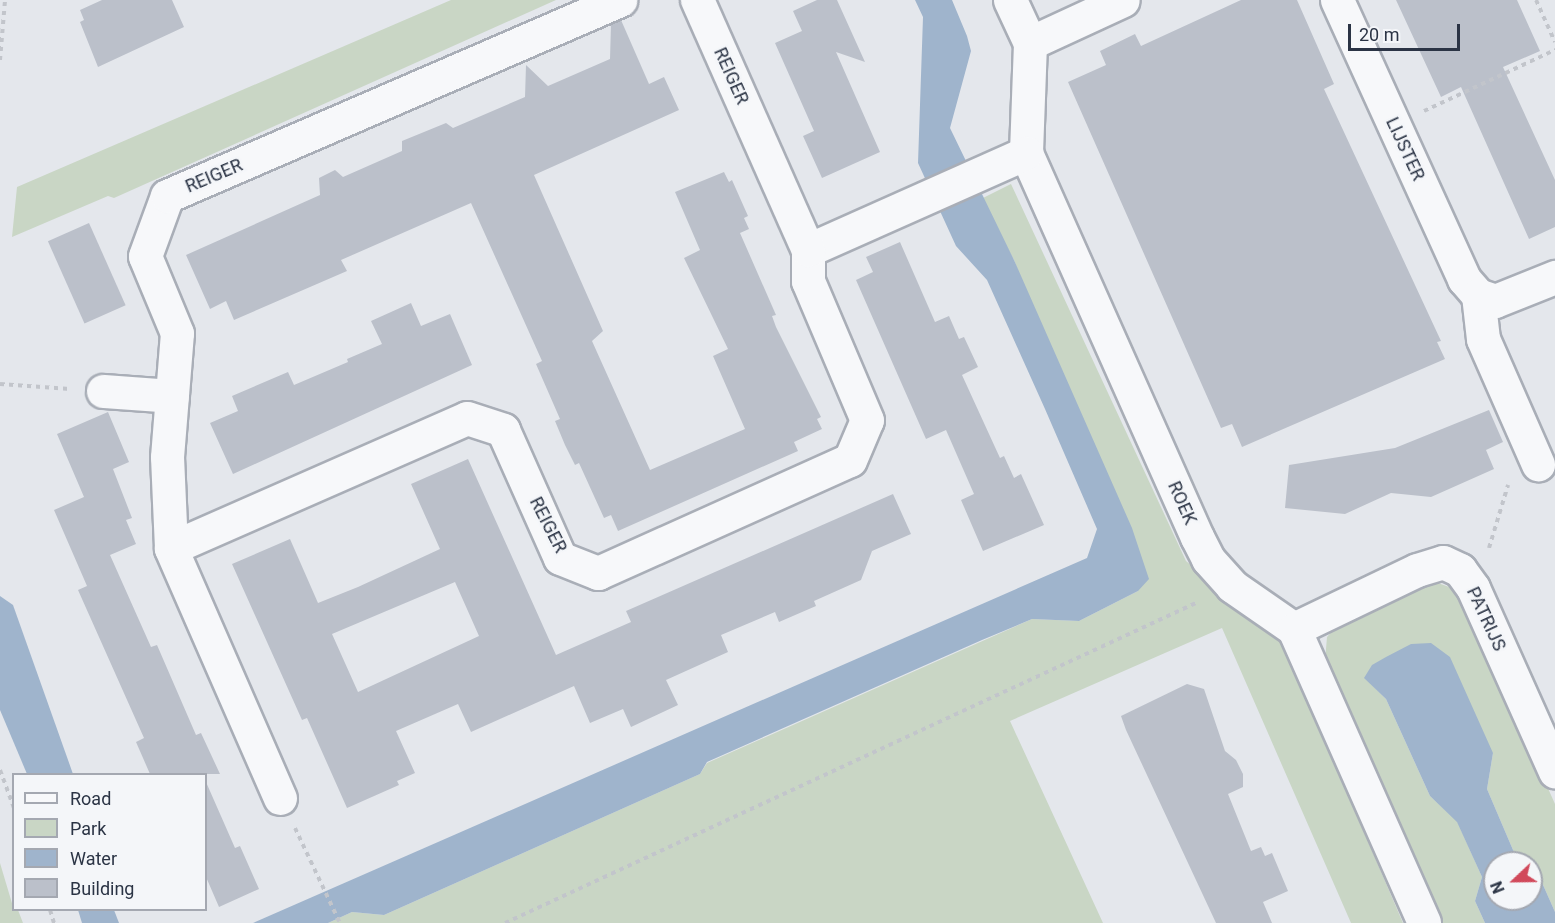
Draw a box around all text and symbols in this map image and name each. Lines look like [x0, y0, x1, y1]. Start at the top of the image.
scale bar [1351, 12, 1464, 50]
text: 20 m [1359, 24, 1399, 45]
street label: REIGER [709, 44, 753, 108]
street label: LIJSTER [1381, 114, 1429, 184]
street label: REIGER [182, 154, 246, 198]
street label: ROEK [1163, 478, 1201, 528]
street label: REIGER [525, 493, 571, 557]
street label: PATRIJS [1462, 584, 1510, 654]
legend [12, 773, 207, 911]
text: Road [70, 788, 111, 809]
text: Park [70, 818, 106, 839]
text: Water [70, 848, 117, 869]
north arrow [1483, 851, 1543, 911]
text: Building [70, 878, 134, 899]
text: N [1487, 878, 1509, 896]

